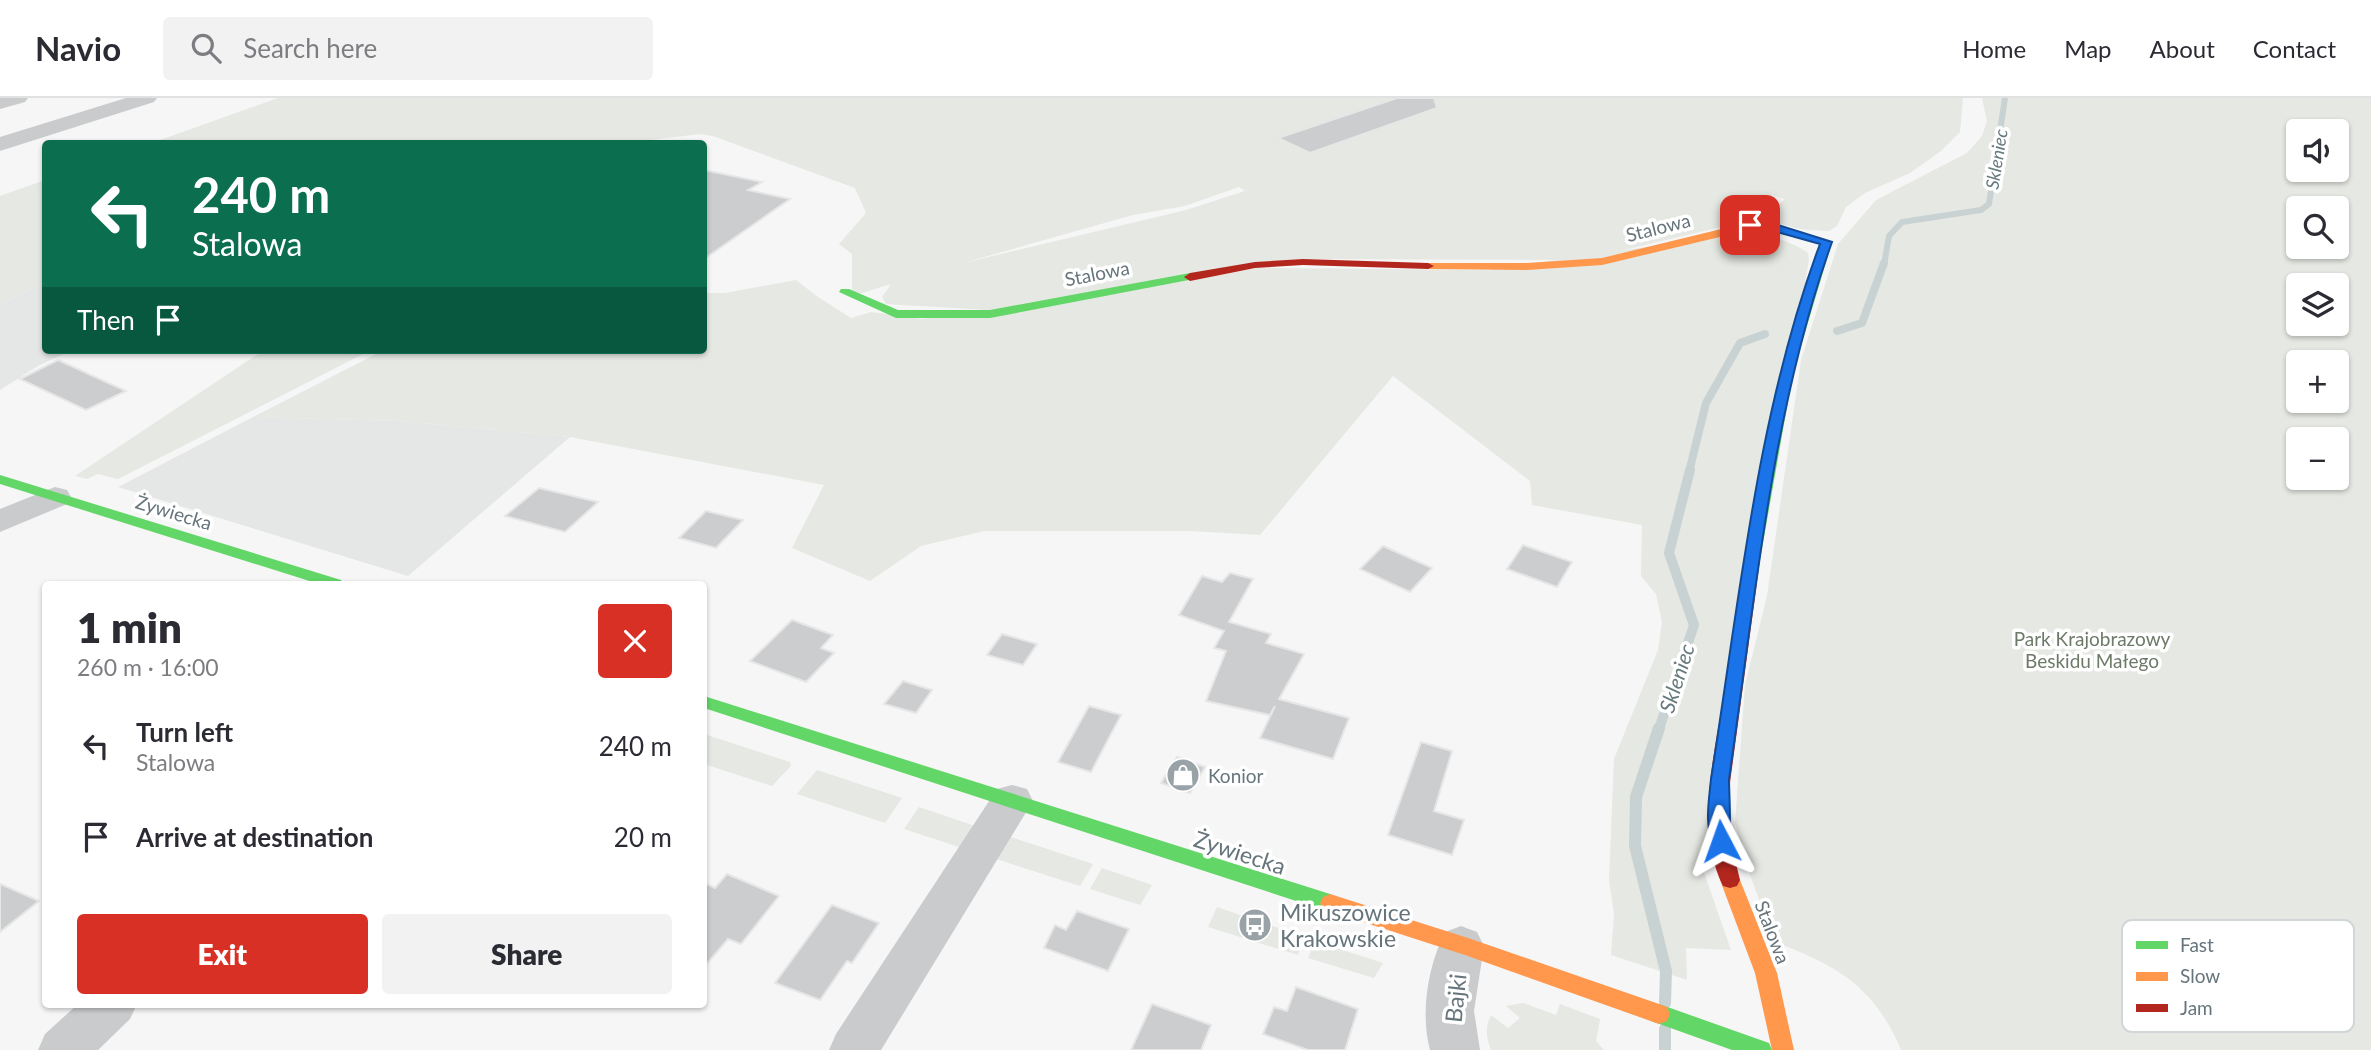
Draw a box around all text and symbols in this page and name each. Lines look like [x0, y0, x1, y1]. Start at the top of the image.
search box [163, 17, 653, 80]
text: Navio [35, 28, 121, 68]
icon: search [187, 29, 225, 67]
text: Search here [243, 32, 377, 64]
text: Home [1962, 34, 2026, 63]
text: Map [2064, 34, 2112, 63]
text: About [2150, 34, 2215, 63]
text: Contact [2253, 34, 2336, 63]
map controls [2286, 119, 2349, 490]
button: sound [2286, 119, 2349, 182]
water label: Skleniec [1980, 127, 2012, 191]
text: 240 m [192, 165, 330, 223]
icon: left [77, 168, 168, 259]
pin [1720, 195, 1780, 255]
button: search [2286, 196, 2349, 259]
icon: arrive [1731, 206, 1769, 244]
street label: Stalowa [1623, 208, 1693, 246]
text: Stalowa [192, 224, 302, 263]
street label: Stalowa [1063, 255, 1131, 291]
button: layers [2286, 273, 2349, 336]
icon: arrive [149, 301, 187, 339]
text: Then [77, 304, 135, 336]
button: + [2286, 350, 2349, 413]
button: − [2286, 427, 2349, 490]
street label: Żywiecka [133, 490, 215, 534]
text: 1 min [77, 602, 182, 652]
button: close [598, 604, 672, 678]
park label: Park Krajobrazowy Beskidu Małego [2014, 627, 2171, 672]
water label: Skleniec [1653, 640, 1699, 716]
text: 260 m · 16:00 [77, 653, 219, 681]
text: Turn left [136, 716, 233, 748]
icon: left [77, 727, 115, 765]
text: 240 m [599, 730, 672, 762]
text: Stalowa [136, 748, 215, 776]
shop icon: Konior [1164, 756, 1202, 794]
place label: Konior [1208, 764, 1264, 787]
position arrow [1684, 804, 1758, 878]
icon: arrive [77, 818, 115, 856]
text: Arrive at destination [136, 821, 373, 853]
text: 20 m [614, 821, 672, 853]
street label: Żywiecka [1191, 824, 1289, 880]
street label: Stalowa [1751, 897, 1795, 967]
place label: Mikuszowice Krakowskie [1280, 898, 1411, 952]
bus stop icon: Mikuszowice Krakowskie [1236, 906, 1274, 944]
button: Exit [77, 914, 368, 994]
button: Share [382, 914, 672, 994]
legend [2122, 920, 2354, 1032]
text: Fast [2180, 933, 2214, 956]
text: Slow [2180, 964, 2220, 987]
street label: Bajki [1439, 972, 1471, 1024]
text: Jam [2180, 996, 2213, 1019]

